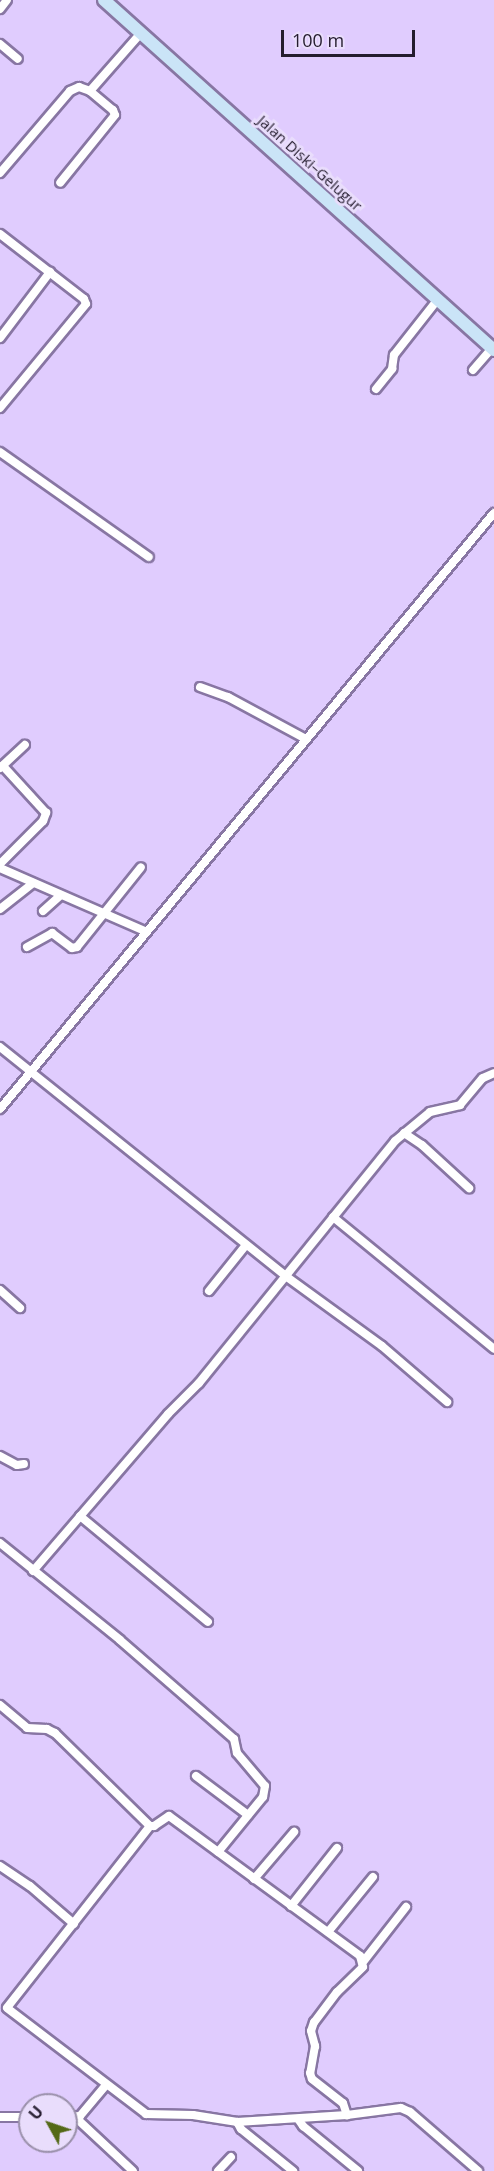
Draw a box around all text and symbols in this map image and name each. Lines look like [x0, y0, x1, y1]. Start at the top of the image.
scale bar [284, 18, 418, 56]
text: 100 m [292, 28, 344, 52]
street label: Jalan Diski–Gelugur [254, 111, 366, 215]
north arrow [18, 2093, 78, 2153]
text: U [23, 2101, 48, 2124]

